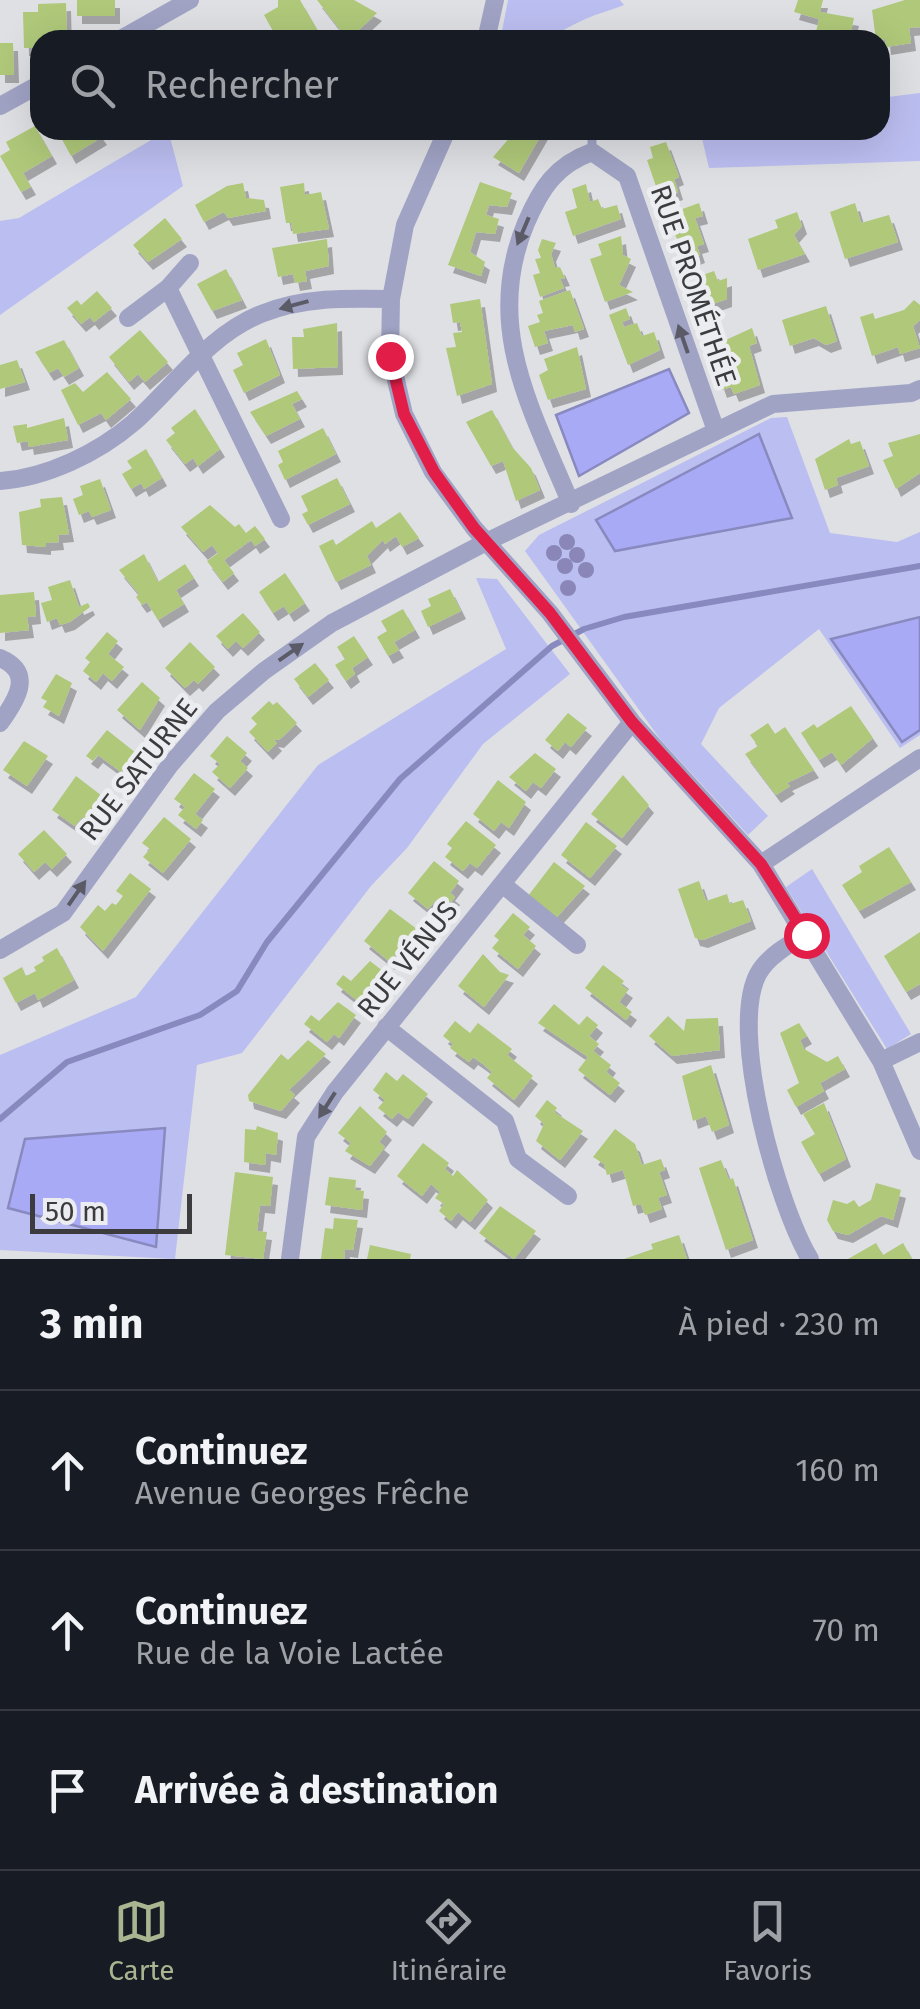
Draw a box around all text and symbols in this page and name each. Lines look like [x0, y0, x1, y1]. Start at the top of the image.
search box [30, 30, 890, 140]
icon: search [65, 58, 120, 113]
text: Rechercher [145, 62, 339, 108]
street label: RUE PROMÉTHÉE [644, 180, 743, 390]
one-way arrow [515, 216, 531, 246]
one-way arrow [278, 298, 309, 313]
one-way arrow [675, 323, 690, 353]
route end [368, 334, 414, 380]
one-way arrow [277, 643, 304, 662]
street label: RUE SATURNE [73, 692, 204, 847]
one-way arrow [66, 880, 86, 907]
street label: RUE VÉNUS [350, 894, 465, 1024]
route start [784, 913, 830, 959]
one-way arrow [318, 1091, 336, 1118]
scale bar [30, 1189, 192, 1234]
text: 50 m [45, 1195, 106, 1228]
text: 3 min [40, 1299, 143, 1349]
text: À pied · 230 m [679, 1305, 880, 1343]
text: Continuez [135, 1428, 307, 1474]
icon: ahead [40, 1443, 95, 1498]
text: 160 m [795, 1451, 880, 1489]
text: Avenue Georges Frêche [135, 1474, 470, 1512]
text: Continuez [135, 1588, 307, 1634]
icon: ahead [40, 1603, 95, 1658]
text: 70 m [812, 1611, 880, 1649]
text: Rue de la Voie Lactée [135, 1634, 444, 1672]
icon: arrive [40, 1763, 95, 1818]
text: Arrivée à destination [135, 1767, 498, 1813]
tab: Carte [108, 1894, 175, 1987]
tab: Itinéraire [391, 1894, 507, 1987]
tab: Favoris [723, 1894, 812, 1987]

